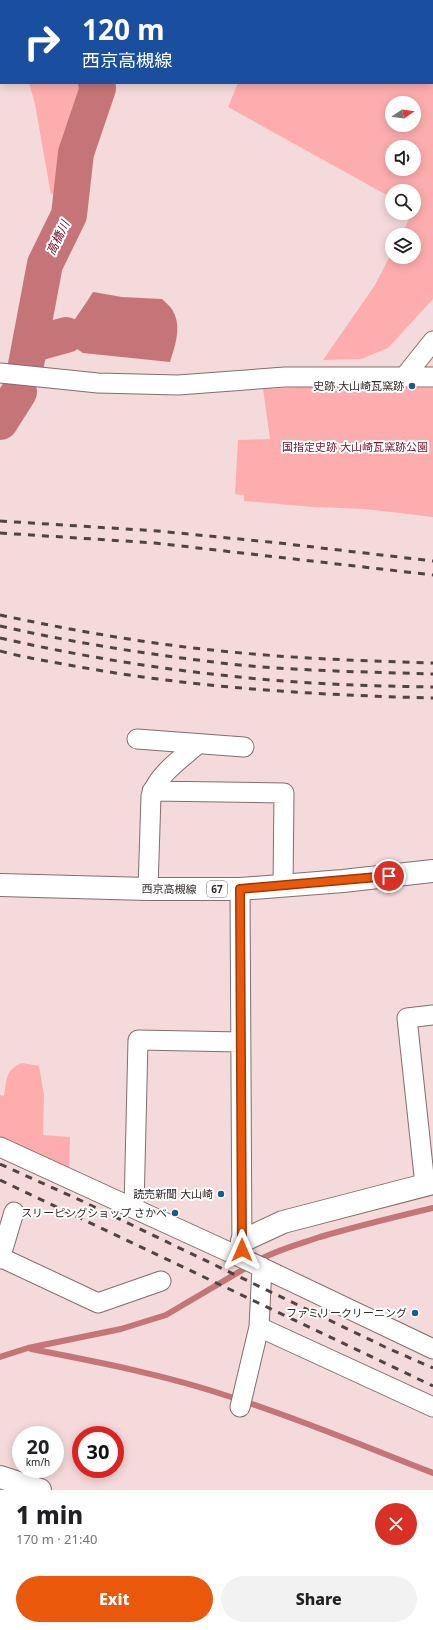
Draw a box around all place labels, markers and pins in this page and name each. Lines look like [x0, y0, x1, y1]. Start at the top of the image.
place label: 史跡 大山崎瓦窯跡 [313, 378, 404, 393]
marker: 史跡 大山崎瓦窯跡 [407, 381, 417, 391]
pin [372, 859, 406, 893]
place label: 読売新聞 大山崎 [133, 1186, 213, 1201]
marker: 読売新聞 大山崎 [216, 1189, 226, 1199]
place label: スリーピングショップ さかべ [21, 1205, 167, 1220]
marker: スリーピングショップ さかべ [170, 1208, 180, 1218]
place label: ファミリークリーニング [286, 1305, 407, 1320]
marker: ファミリークリーニング [410, 1308, 420, 1318]

